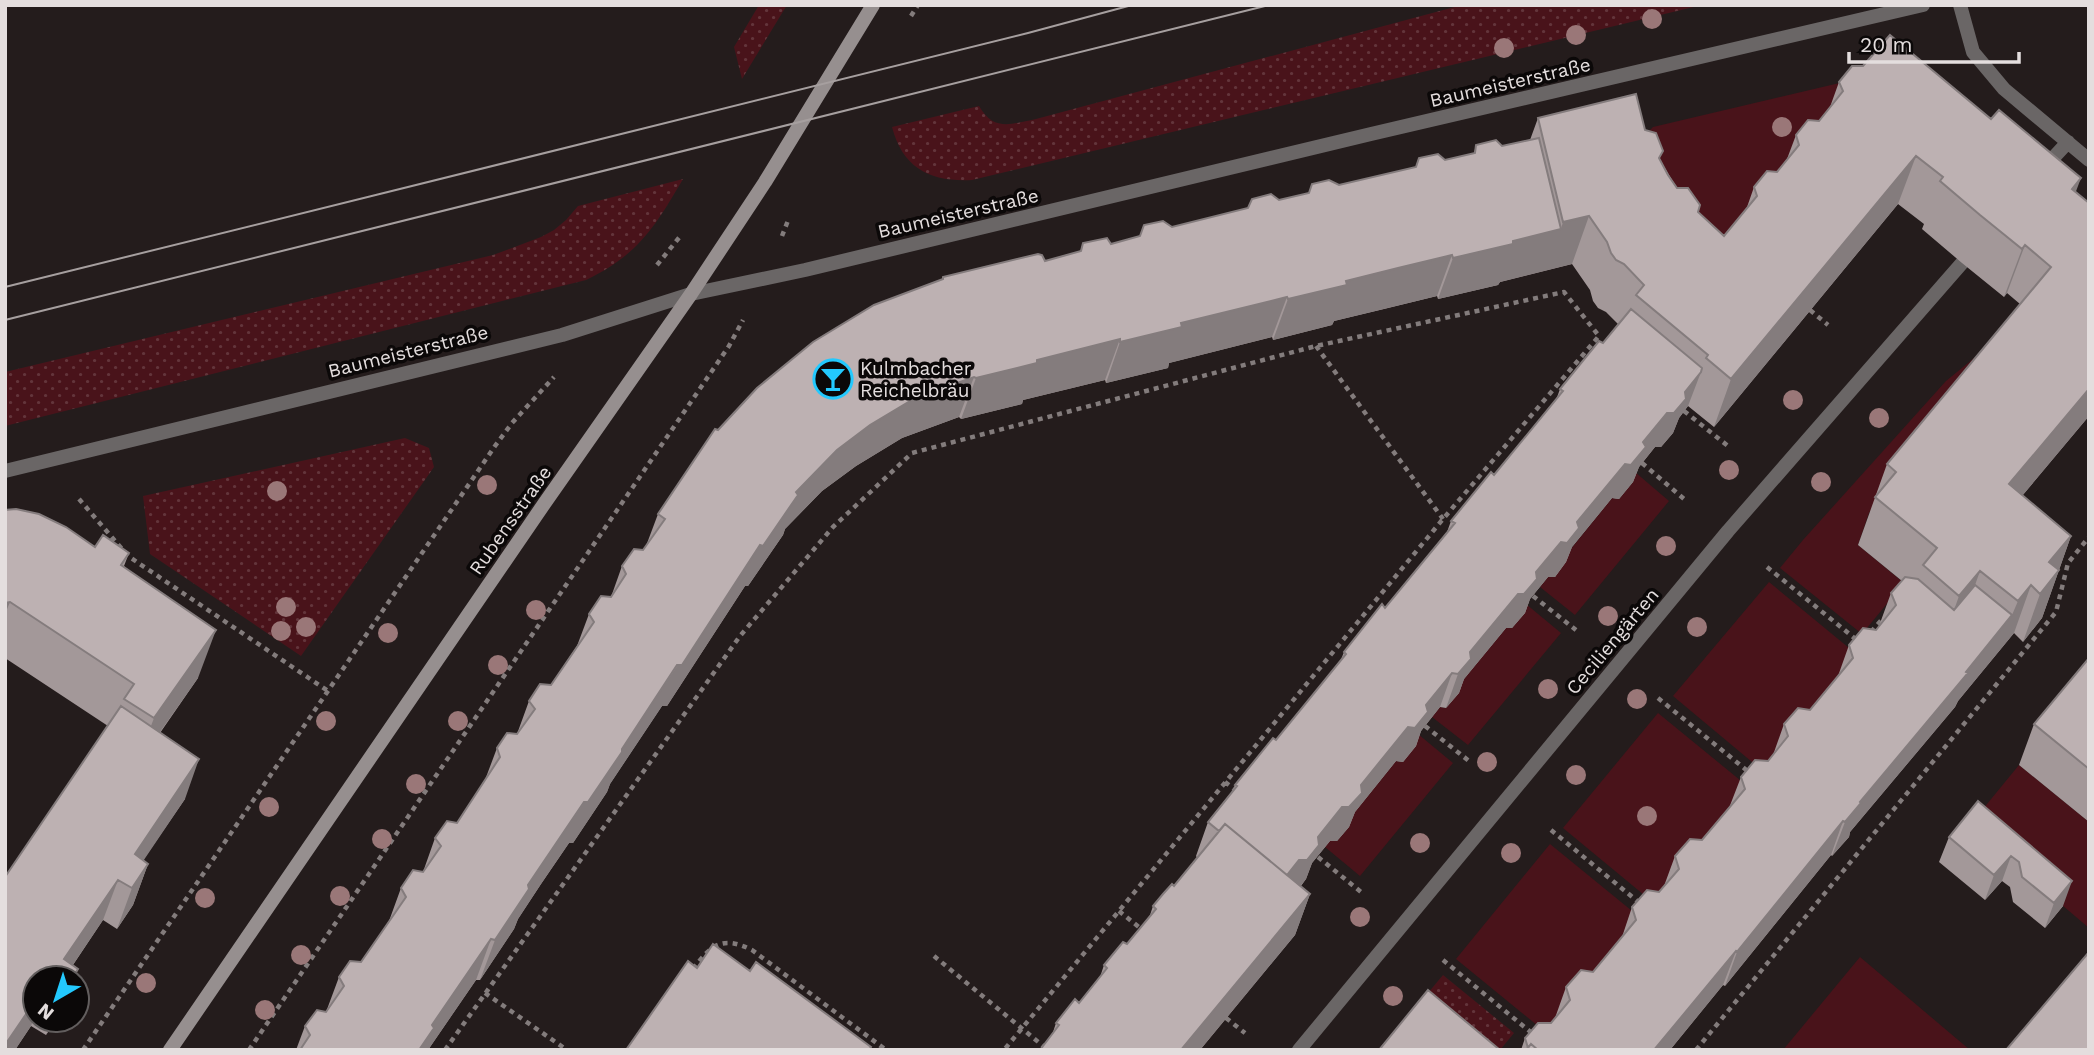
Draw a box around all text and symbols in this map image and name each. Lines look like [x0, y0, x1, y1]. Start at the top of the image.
scale bar [1849, 21, 2019, 65]
text: 20 m [1860, 32, 1912, 57]
street label: Baumeisterstraße [1428, 53, 1593, 112]
street label: Baumeisterstraße [876, 184, 1041, 243]
street label: Baumeisterstraße [326, 320, 491, 383]
place label: Kulmbacher Reichelbräu [860, 357, 972, 402]
bar icon: Kulmbacher Reichelbräu [812, 358, 854, 400]
street label: Rubensstraße [464, 461, 556, 579]
street label: Ceciliengärten [1561, 583, 1664, 699]
north arrow [21, 964, 91, 1034]
text: N [33, 998, 58, 1025]

